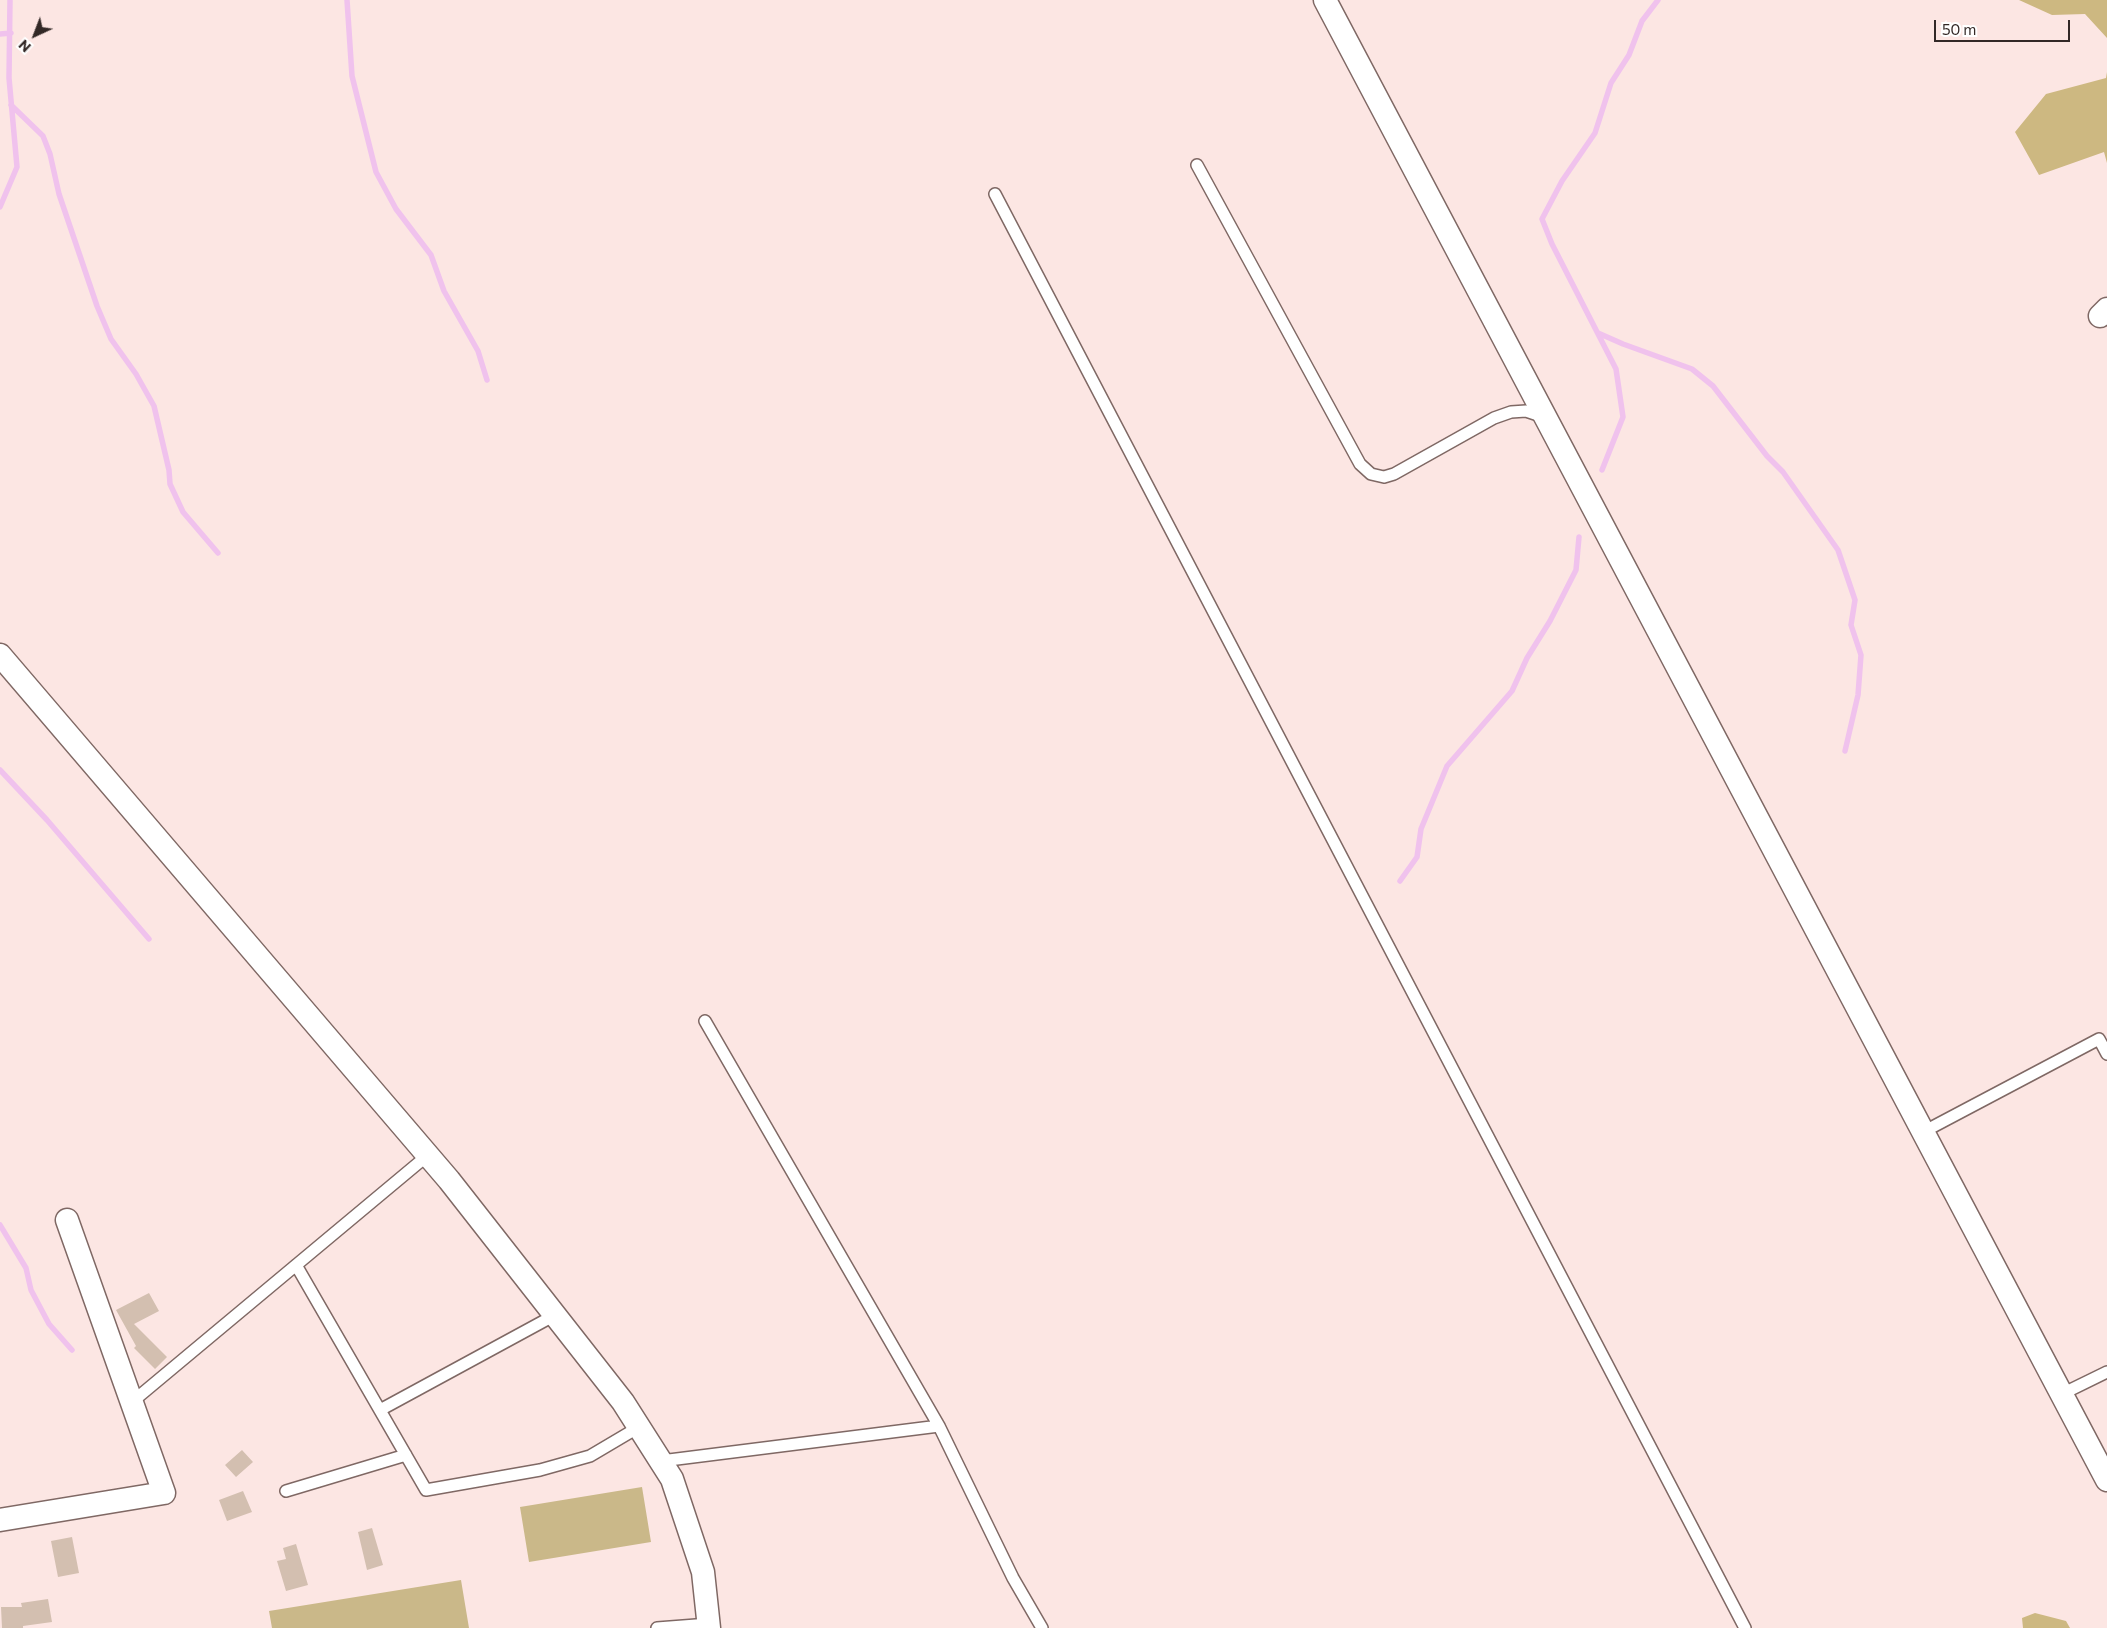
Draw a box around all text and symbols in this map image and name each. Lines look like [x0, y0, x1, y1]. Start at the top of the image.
north arrow [10, 10, 60, 60]
scale bar [1937, 10, 2073, 42]
text: 50 m [1942, 20, 1976, 38]
text: N [15, 37, 34, 56]

